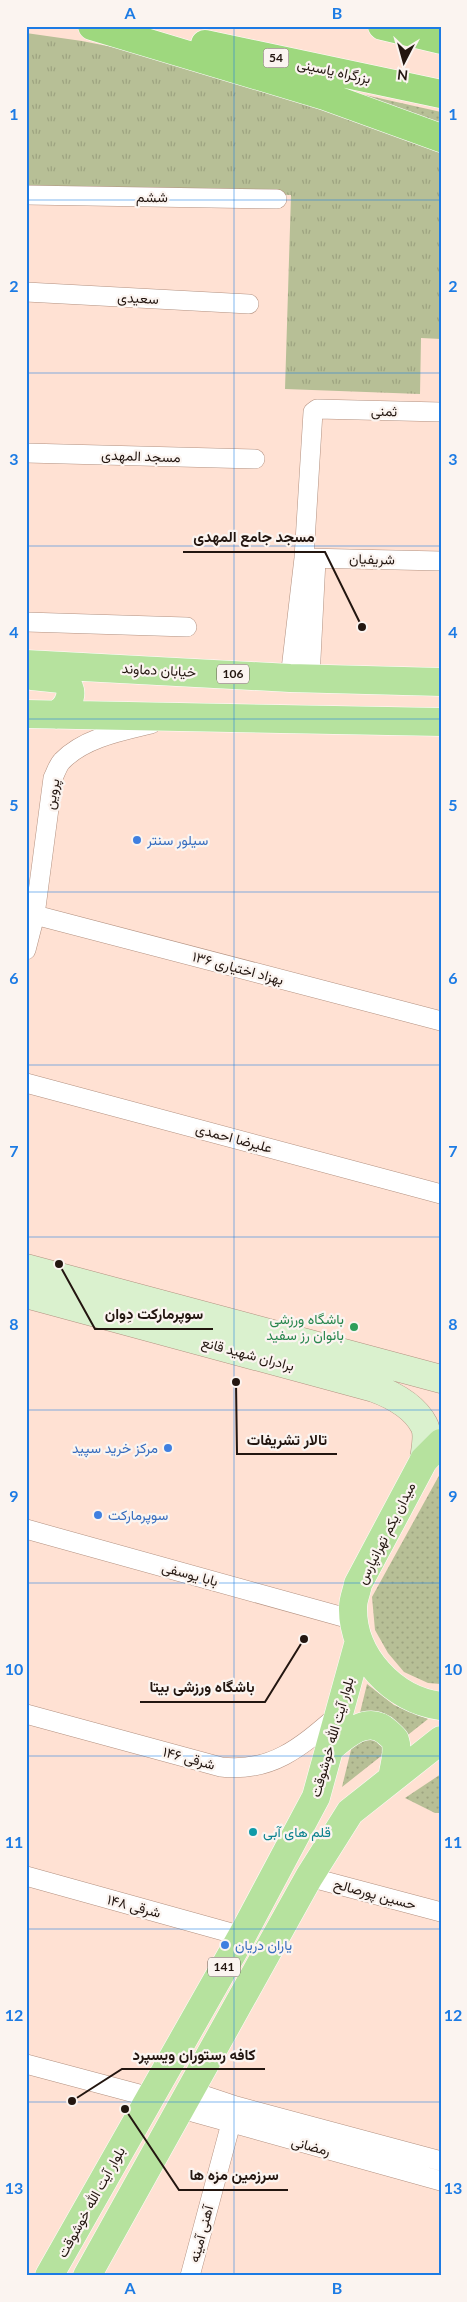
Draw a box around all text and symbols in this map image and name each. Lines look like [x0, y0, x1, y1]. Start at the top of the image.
text: A [123, 3, 136, 22]
text: B [332, 3, 342, 22]
north arrow [380, 38, 430, 88]
road number: 54 [264, 48, 288, 68]
street label: بزرگراه یاسینی [296, 54, 372, 88]
text: N [396, 66, 409, 84]
text: 1 [9, 104, 19, 123]
text: 1 [448, 104, 458, 123]
street label: ششم [136, 188, 168, 206]
text: 2 [9, 276, 19, 295]
text: 2 [448, 276, 458, 295]
street label: سعیدی [117, 288, 159, 308]
street label: ثمنی [371, 402, 397, 420]
street label: مسجد المهدی [101, 446, 181, 466]
text: 3 [9, 449, 19, 468]
text: 3 [448, 449, 458, 468]
callout: مسجد جامع المهدی [183, 522, 325, 552]
text: مسجد جامع المهدی [193, 527, 315, 547]
street label: شریفیان [349, 550, 395, 568]
text: 4 [9, 622, 19, 641]
text: 4 [448, 622, 458, 641]
street label: خیابان دماوند [121, 659, 197, 681]
road number: 106 [217, 664, 249, 684]
street label: پروین [40, 777, 65, 811]
text: 5 [9, 795, 19, 814]
text: 5 [448, 795, 458, 814]
place label: سیلور سنتر [146, 831, 208, 849]
marker: سیلور سنتر [131, 834, 143, 846]
street label: بهزاد اختیاری ۱۳۶ [190, 947, 286, 989]
text: 6 [9, 968, 19, 987]
text: 6 [448, 968, 458, 987]
street label: علیرضا احمدی [194, 1119, 274, 1157]
text: 7 [9, 1141, 19, 1160]
text: 7 [448, 1141, 458, 1160]
callout: سوپرمارکت دِوان [95, 1299, 213, 1329]
text: سوپرمارکت دِوان [105, 1304, 203, 1324]
place label: باشگاه ورزشی بانوان رز سفید [266, 1310, 344, 1344]
text: 8 [9, 1314, 19, 1333]
text: 8 [448, 1314, 458, 1333]
marker: باشگاه ورزشی بانوان رز سفید [348, 1321, 360, 1333]
street label: برادران شهید قانع [199, 1333, 296, 1377]
callout: تالار تشریفات [237, 1424, 337, 1454]
text: تالار تشریفات [247, 1430, 327, 1449]
place label: مرکز خرید سپید [72, 1439, 158, 1458]
marker: مرکز خرید سپید [162, 1442, 174, 1454]
street label: میدان یکم تهرانپارس [353, 1479, 420, 1588]
text: 9 [9, 1486, 19, 1505]
text: 9 [448, 1486, 458, 1505]
place label: سوپرمارکت [108, 1506, 168, 1525]
marker: سوپرمارکت [92, 1509, 104, 1521]
street label: بابا یوسفی [160, 1558, 220, 1590]
text: 10 [5, 1659, 23, 1678]
text: 10 [444, 1659, 462, 1678]
callout: باشگاه ورزشی بیتا [140, 1672, 265, 1702]
street label: بلوار آیت الله خوشوقت [306, 1675, 358, 1799]
text: باشگاه ورزشی بیتا [149, 1677, 255, 1696]
street label: ۱۴۶ شرقی [161, 1742, 217, 1774]
place label: قلم های آبی [263, 1823, 331, 1841]
marker: قلم های آبی [247, 1826, 259, 1838]
text: 11 [5, 1832, 23, 1851]
text: 11 [444, 1832, 462, 1851]
street label: حسین پورصالح [331, 1874, 418, 1916]
street label: ۱۴۸ شرقی [105, 1890, 163, 1922]
place label: یاران دریان [235, 1936, 292, 1954]
marker: یاران دریان [219, 1939, 231, 1951]
road number: 141 [208, 1958, 240, 1976]
text: 12 [5, 2005, 23, 2024]
text: 12 [444, 2005, 462, 2024]
callout: کافه رستوران ویسپرد [122, 2039, 265, 2069]
text: کافه رستوران ویسپرد [133, 2045, 256, 2065]
street label: رمضانی [289, 2132, 333, 2160]
street label: بلوار آیت الله خوشوقت [53, 2143, 129, 2261]
callout: سرزمین مزه ها [179, 2160, 288, 2190]
text: سرزمین مزه ها [189, 2165, 279, 2184]
text: 13 [5, 2178, 23, 2197]
text: 13 [444, 2178, 462, 2197]
street label: آهنی آمینه [185, 2202, 218, 2264]
text: A [123, 2278, 136, 2297]
text: B [332, 2278, 342, 2297]

